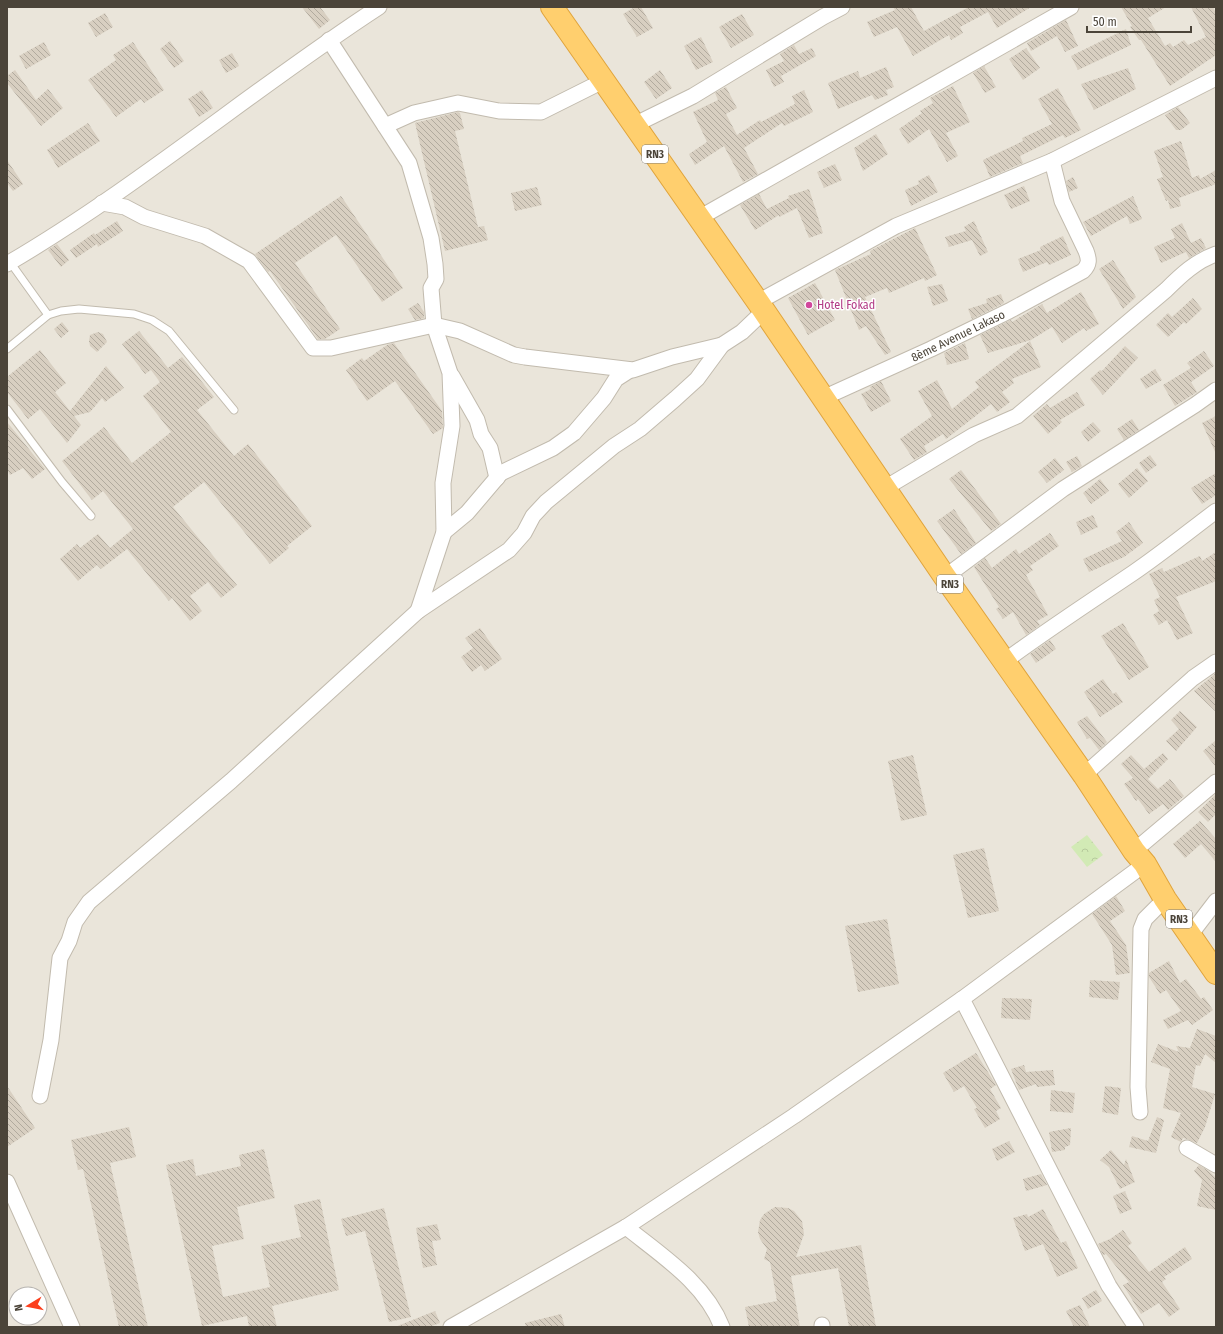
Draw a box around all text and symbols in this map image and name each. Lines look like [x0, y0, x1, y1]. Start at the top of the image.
scale bar [1087, 8, 1191, 34]
text: 50 m [1093, 15, 1117, 29]
road number: RN3 [642, 145, 668, 163]
place label: Hotel Fokad [817, 298, 875, 312]
marker: Hotel Fokad [804, 300, 814, 310]
street label: 8ème Avenue Lakaso [909, 307, 1007, 365]
road number: RN3 [937, 575, 963, 593]
road number: RN3 [1166, 910, 1192, 928]
north arrow [8, 1286, 48, 1326]
text: N [12, 1303, 26, 1312]

